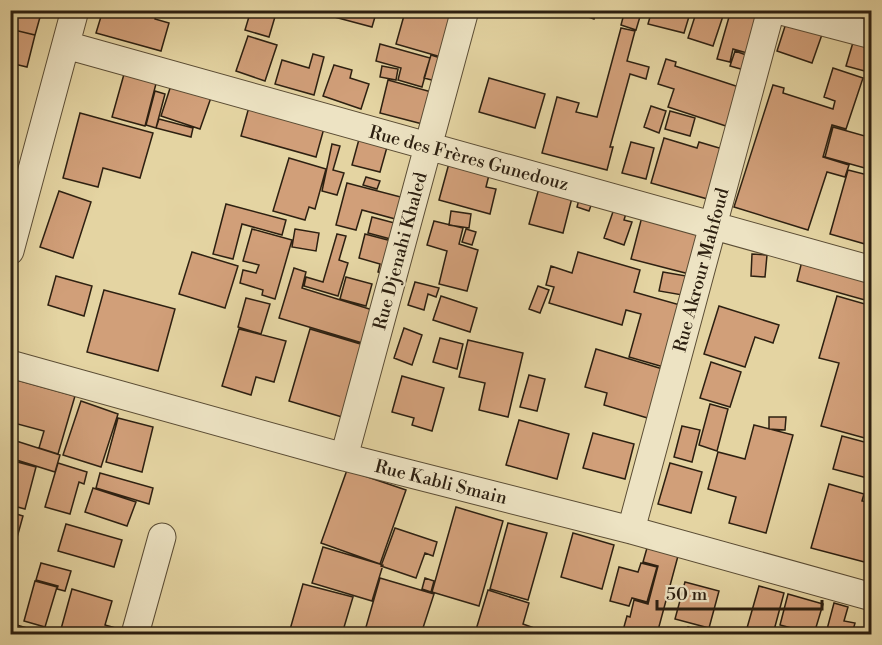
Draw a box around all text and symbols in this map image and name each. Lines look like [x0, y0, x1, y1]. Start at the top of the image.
street label: Rue des Frères Gunedouz [367, 121, 571, 196]
street label: Rue Djenahi Khaled [368, 169, 433, 333]
street label: Rue Akrour Mahfoud [668, 185, 735, 355]
street label: Rue Kabli Smain [372, 455, 510, 510]
scale bar [657, 573, 822, 611]
text: 50 m [666, 583, 708, 606]

